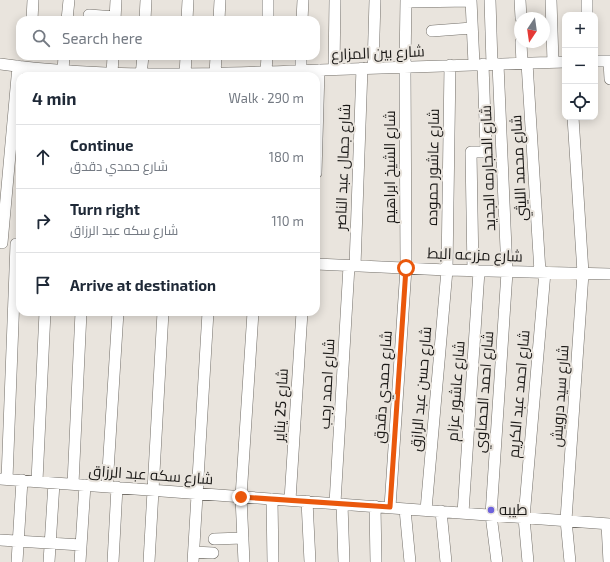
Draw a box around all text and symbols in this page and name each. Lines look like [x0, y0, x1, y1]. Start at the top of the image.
north arrow [514, 12, 550, 48]
map controls [562, 12, 598, 120]
button: + [562, 12, 598, 48]
search box [16, 16, 320, 60]
icon: search [30, 27, 52, 49]
text: Search here [62, 29, 143, 47]
street label: شارع بين المزارع [331, 41, 425, 66]
button: − [562, 48, 598, 84]
button: locate [562, 84, 598, 120]
text: 4 min [32, 88, 76, 108]
text: Walk · 290 m [229, 90, 304, 106]
street label: شارع جمال عبد الناصر [331, 103, 356, 232]
street label: شارع الحجارمه الجديد [476, 105, 501, 231]
street label: شارع عاشور حموده [422, 108, 445, 226]
street label: شارع الشيخ ابراهيم [380, 110, 401, 224]
street label: شارع محمد الليثي [506, 114, 534, 222]
text: Continue [70, 136, 133, 154]
icon: ahead [32, 146, 54, 168]
text: 180 m [269, 149, 304, 165]
text: شارع حمدي دقدق [70, 158, 168, 174]
text: Turn right [70, 200, 140, 218]
icon: right [32, 210, 54, 232]
text: 110 m [272, 213, 304, 229]
text: شارع سكه عبد الرزاق [70, 222, 178, 238]
street label: شارع مزرعه البط [427, 243, 523, 268]
route start [397, 259, 415, 277]
icon: arrive [32, 274, 54, 296]
text: Arrive at destination [70, 276, 216, 294]
street label: شارع حسن عبد الرازق [406, 326, 437, 452]
street label: شارع احمد عبد الكريم [503, 329, 536, 459]
street label: شارع حمدي دقدق [369, 330, 399, 444]
street label: شارع احمد الحصاوي [470, 330, 500, 454]
street label: شارع احمد رجب [315, 338, 340, 430]
street label: شارع عاشور عزام [443, 340, 470, 442]
street label: شارع سيد درويش [546, 344, 575, 448]
street label: شارع 25 يناير [269, 368, 294, 443]
street label: شارع سكه عبد الرزاق [88, 461, 214, 490]
route end [232, 488, 250, 506]
place label: طيبه [499, 500, 528, 518]
marker: طيبه [486, 505, 496, 515]

